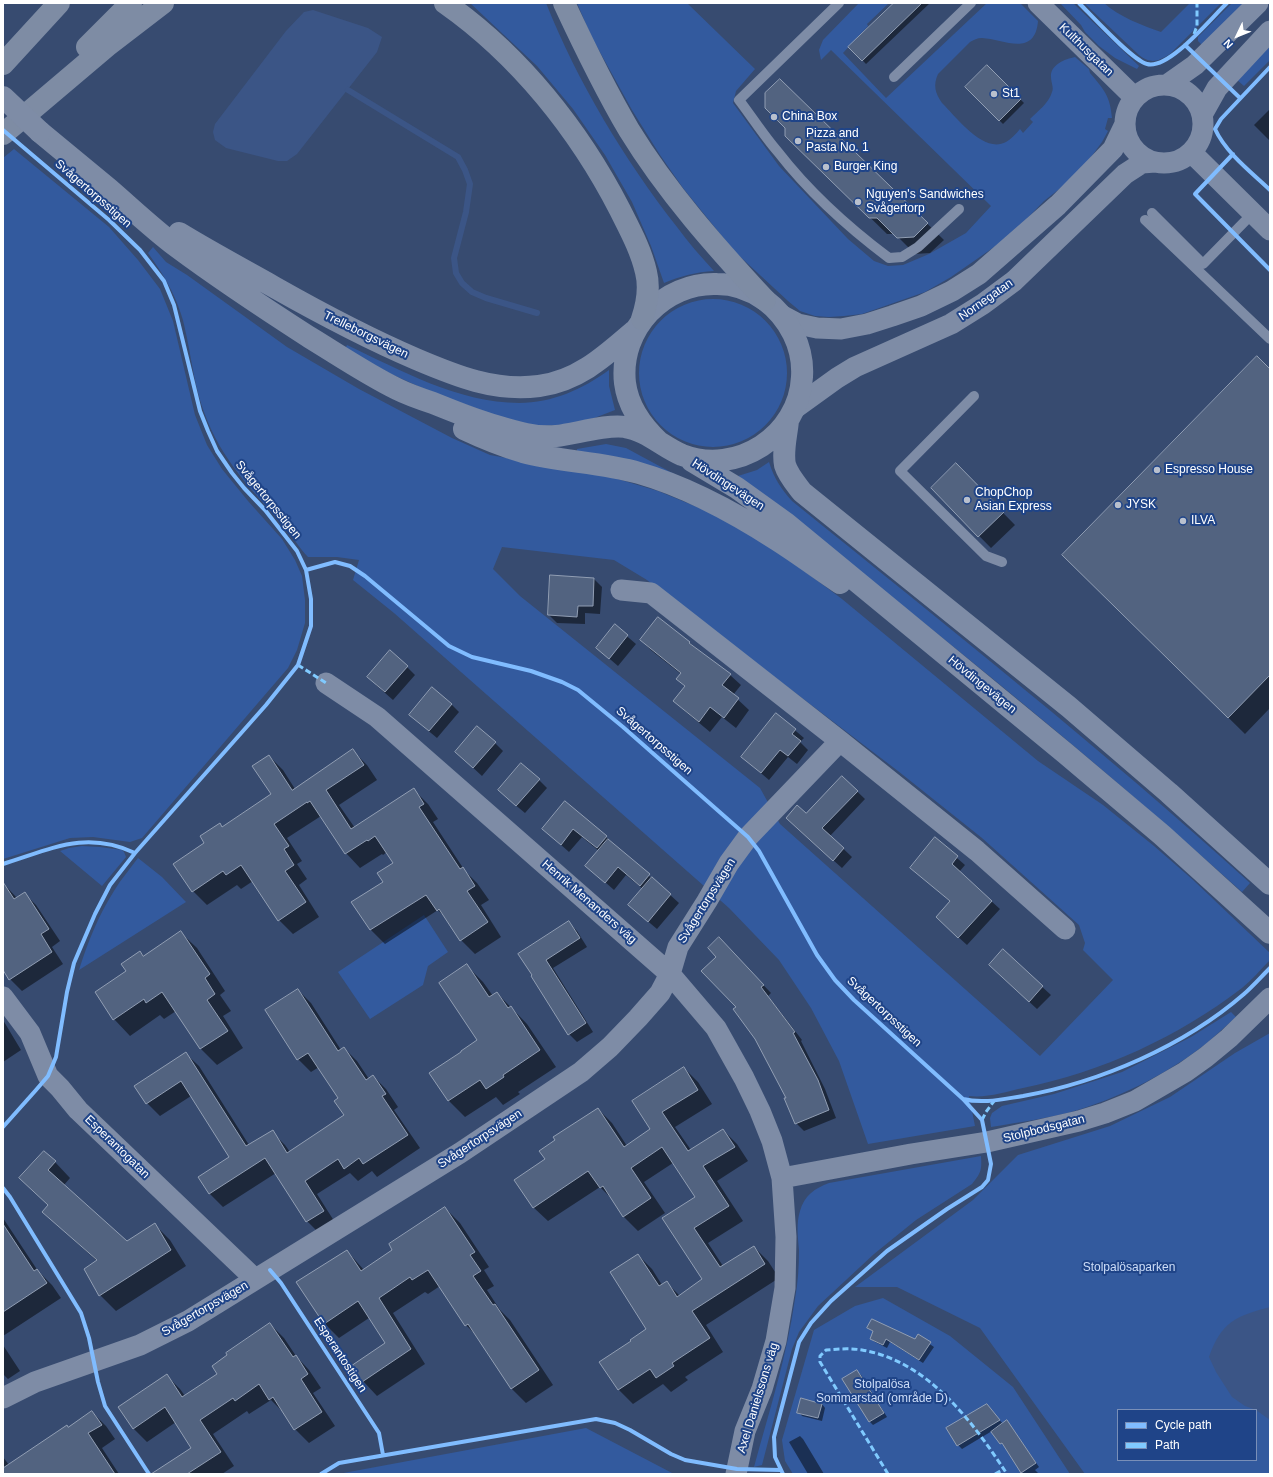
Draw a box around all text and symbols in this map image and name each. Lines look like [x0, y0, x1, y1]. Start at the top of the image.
north arrow [1217, 16, 1257, 56]
street label: Kulthusgatan [1056, 20, 1116, 80]
text: N [1221, 37, 1235, 51]
place label: St1 [1002, 87, 1020, 101]
marker: St1 [989, 89, 999, 99]
place label: China Box [782, 110, 837, 124]
marker: China Box [769, 112, 779, 122]
place label: Pizza and Pasta No. 1 [806, 127, 869, 155]
marker: Pizza and Pasta No. 1 [793, 136, 803, 146]
street label: Svågertorpsstigen [52, 157, 134, 231]
place label: Burger King [834, 160, 897, 174]
marker: Burger King [821, 162, 831, 172]
place label: Nguyen's Sandwiches Svågertorp [866, 188, 984, 216]
marker: Nguyen's Sandwiches Svågertorp [853, 197, 863, 207]
street label: Nornegatan [956, 276, 1016, 324]
street label: Trelleborgsvägen [321, 308, 411, 362]
street label: Hövdingevägen [689, 456, 767, 514]
street label: Svågertorpsstigen [232, 458, 304, 542]
place label: Espresso House [1165, 463, 1253, 477]
marker: Espresso House [1152, 465, 1162, 475]
place label: ChopChop Asian Express [975, 486, 1052, 514]
marker: ChopChop Asian Express [962, 495, 972, 505]
place label: JYSK [1126, 498, 1156, 512]
marker: JYSK [1113, 500, 1123, 510]
place label: ILVA [1191, 514, 1215, 528]
marker: ILVA [1178, 516, 1188, 526]
street label: Hövdingevägen [945, 653, 1019, 717]
street label: Svågertorpsstigen [613, 704, 695, 778]
street label: Svågertorpsvägen [675, 856, 739, 946]
street label: Henrik Menanders väg [539, 857, 639, 947]
street label: Svågertorpsstigen [844, 974, 924, 1050]
street label: Svågertorpsvägen [435, 1106, 525, 1172]
street label: Esperantogatan [82, 1112, 152, 1182]
street label: Stolpbodsgatan [1002, 1112, 1086, 1146]
park label: Stolpalösaparken [1083, 1261, 1175, 1275]
street label: Svågertorpsvägen [159, 1278, 251, 1340]
street label: Esperantostigen [310, 1315, 370, 1395]
street label: Axel Danielssons väg [734, 1341, 782, 1455]
park label: Stolpalösa Sommarstad (område D) [816, 1378, 948, 1406]
legend [1117, 1409, 1257, 1461]
text: Cycle path [1155, 1418, 1212, 1432]
text: Path [1155, 1438, 1180, 1452]

